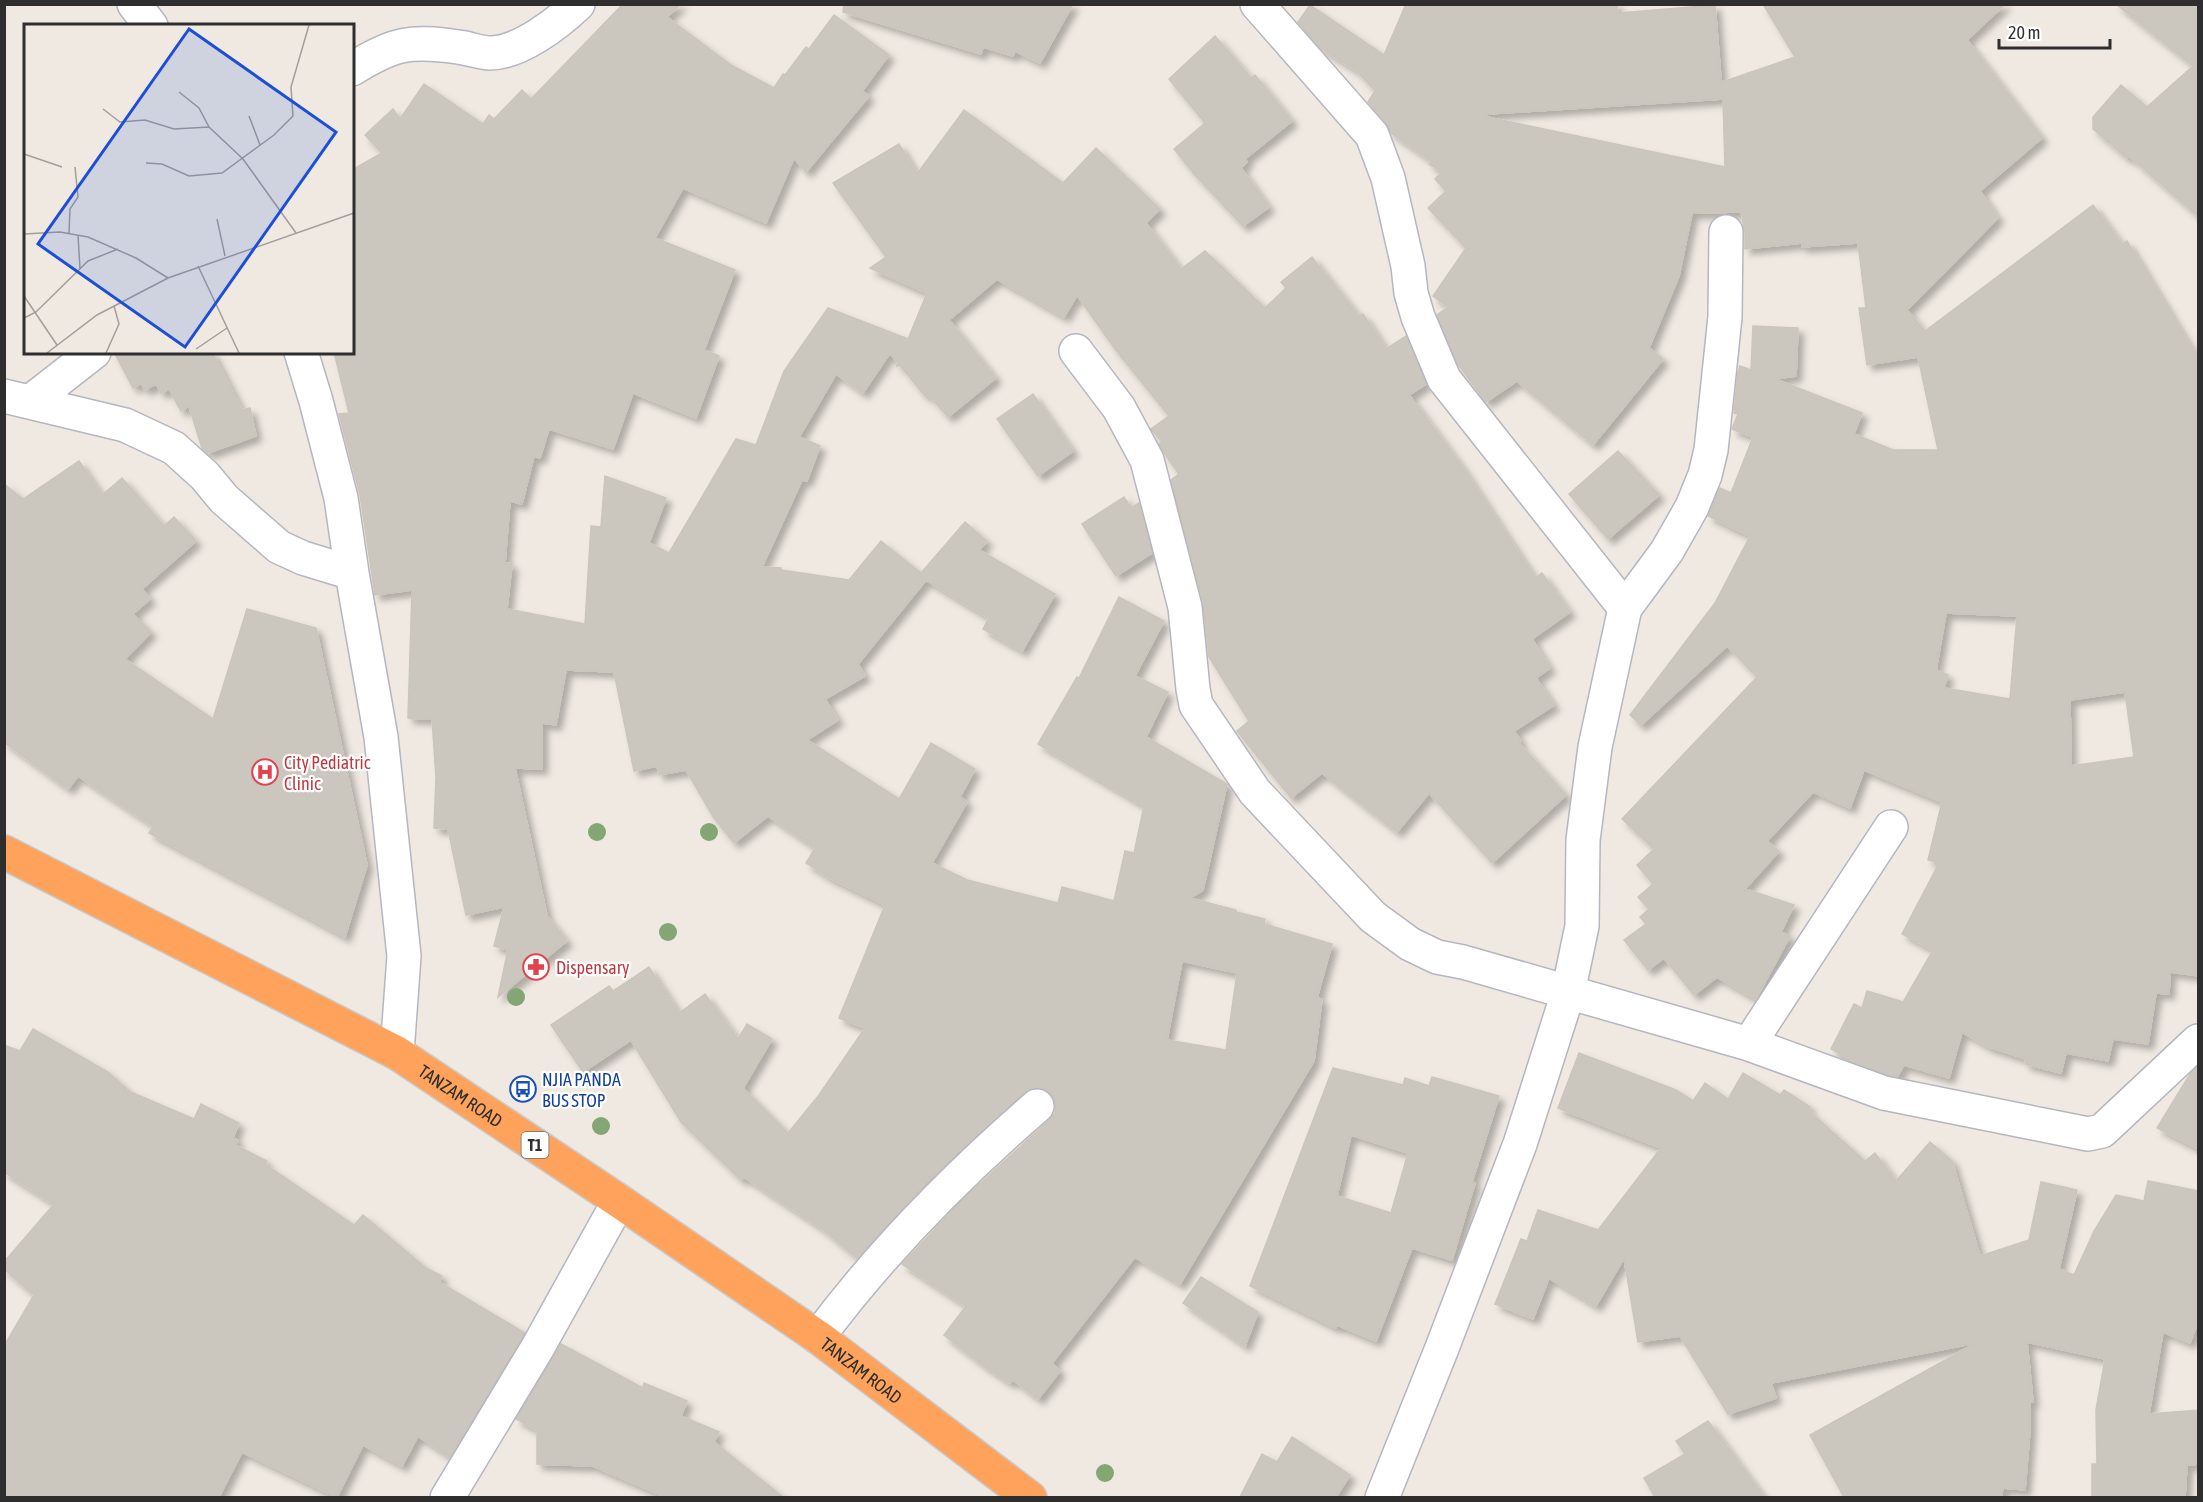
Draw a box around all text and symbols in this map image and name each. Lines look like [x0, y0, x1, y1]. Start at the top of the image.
scale bar [1999, 12, 2110, 50]
text: 20 m [2008, 22, 2040, 43]
inset map [24, 24, 354, 354]
place label: City Pediatric Clinic [284, 752, 371, 794]
hospital icon: City Pediatric Clinic [250, 757, 280, 787]
pharmacy icon: Dispensary [521, 952, 551, 982]
place label: Dispensary [556, 957, 629, 978]
street label: TANZAM ROAD [415, 1060, 507, 1131]
place label: NJIA PANDA BUS STOP [542, 1069, 621, 1111]
bus stop icon: NJIA PANDA BUS STOP [508, 1074, 538, 1104]
road number: T1 [522, 1132, 548, 1158]
street label: TANZAM ROAD [817, 1333, 906, 1408]

